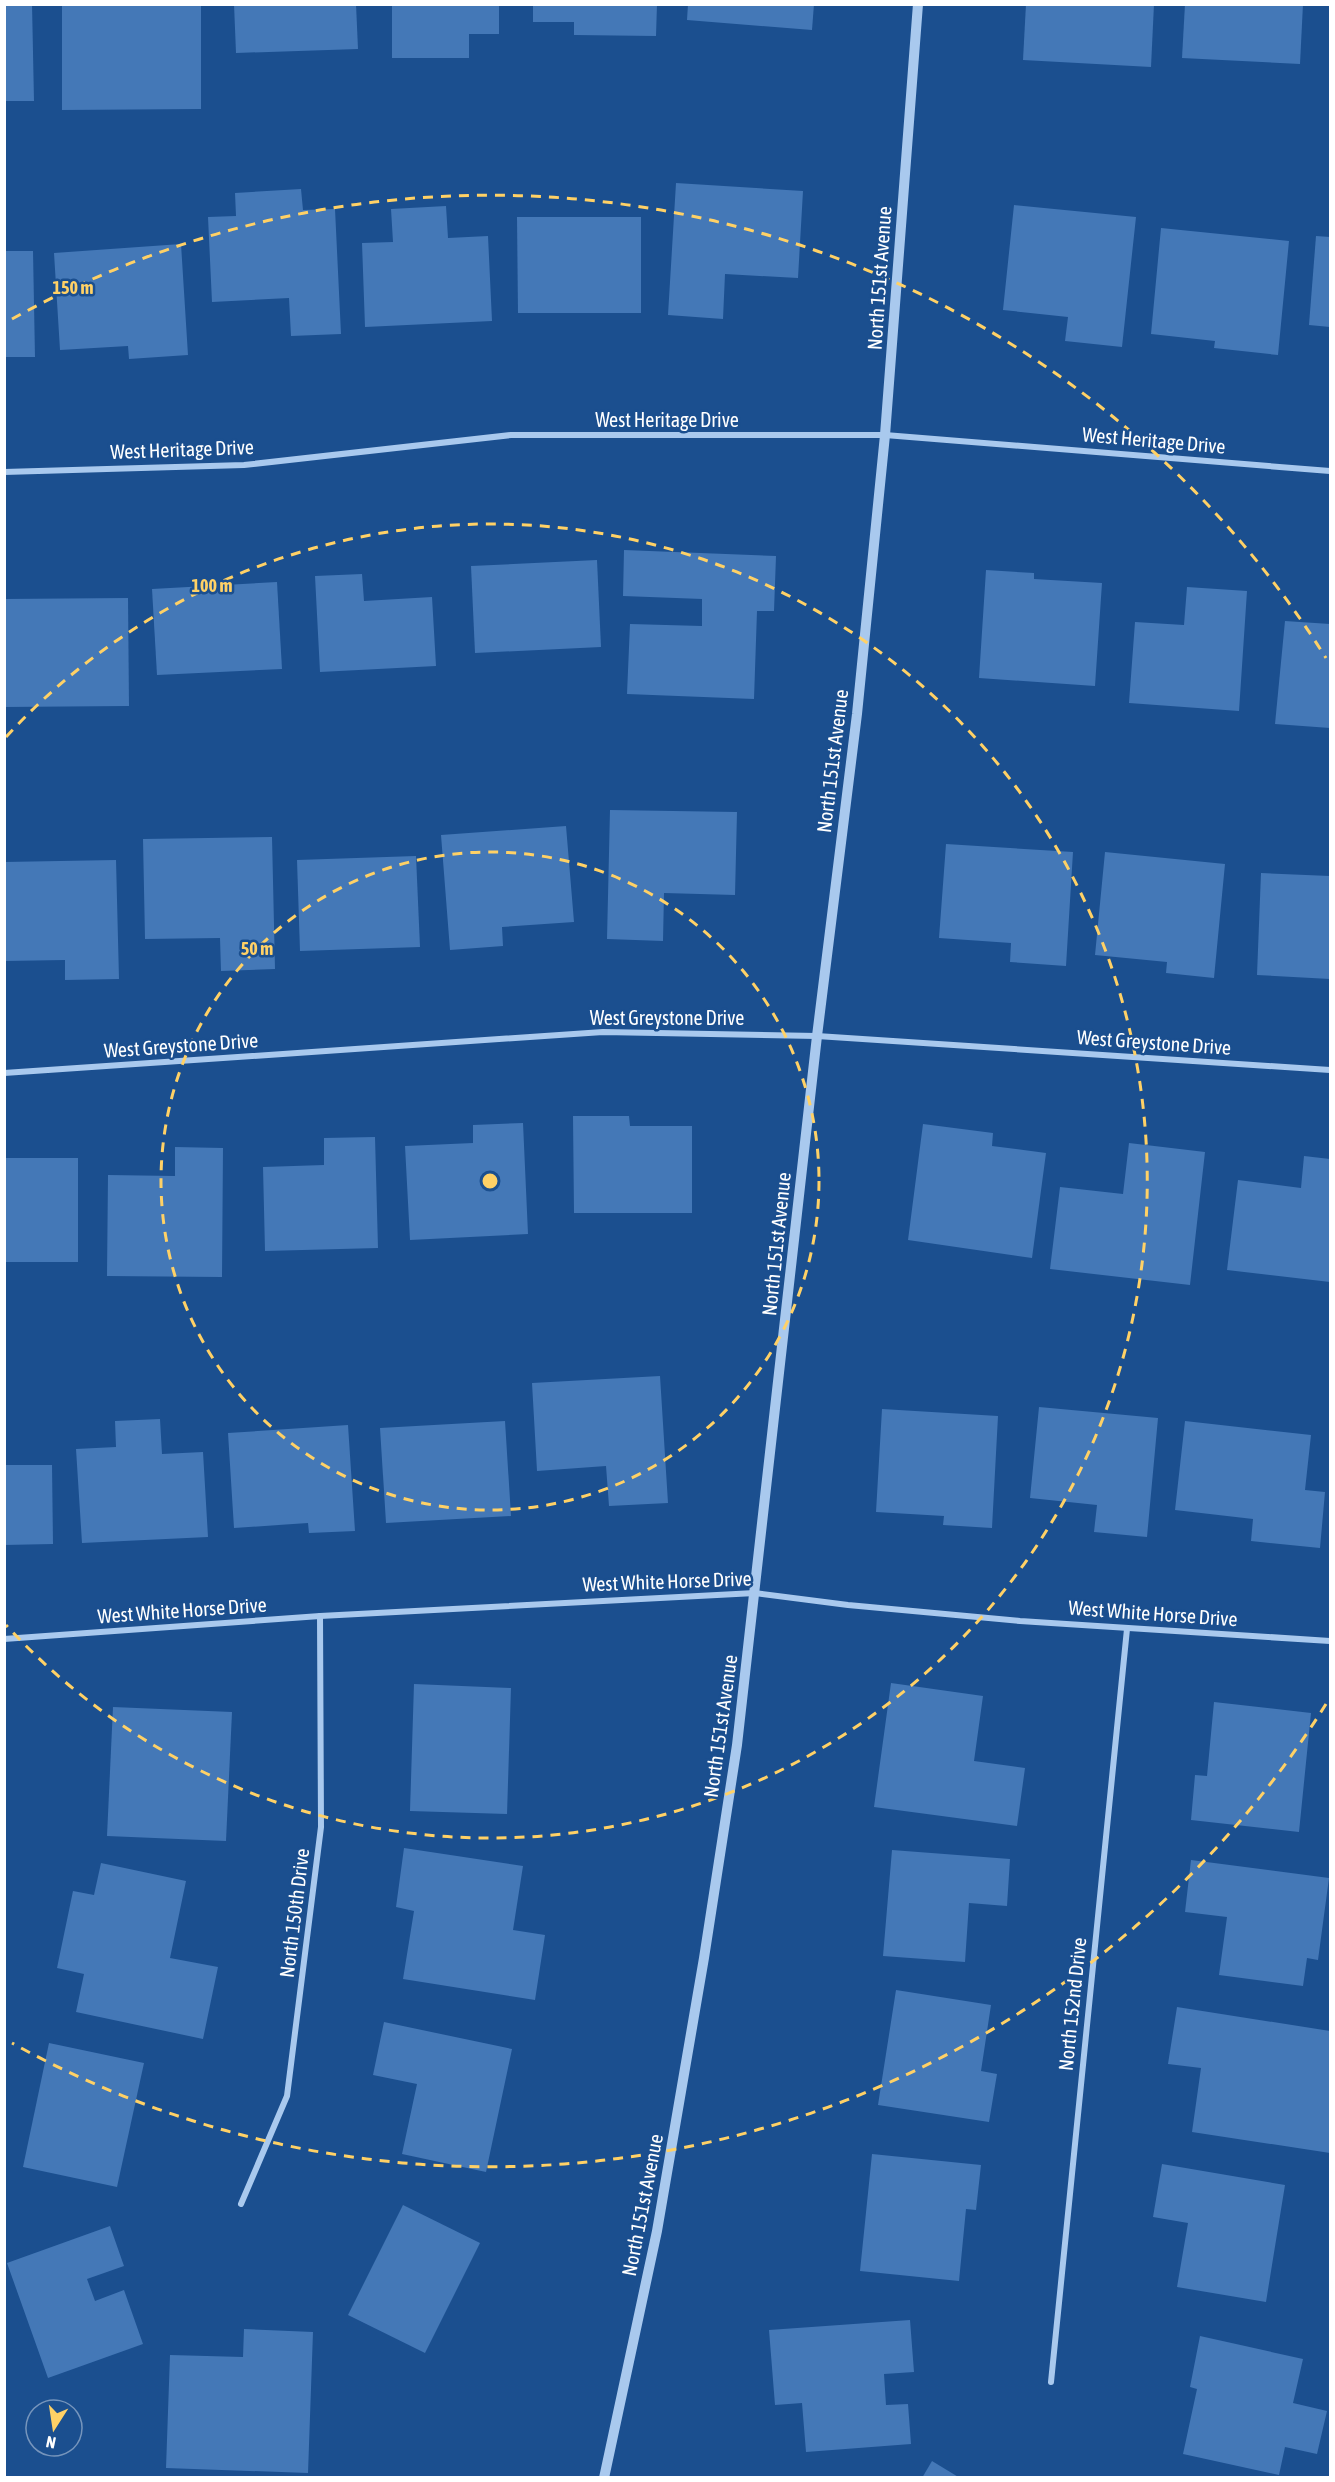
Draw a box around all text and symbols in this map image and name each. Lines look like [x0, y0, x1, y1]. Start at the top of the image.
street label: North 151st Avenue [862, 205, 896, 351]
text: 150 m [53, 277, 93, 298]
street label: West Heritage Drive [595, 408, 739, 431]
street label: West Heritage Drive [1081, 422, 1227, 458]
street label: West Heritage Drive [110, 435, 254, 463]
text: 100 m [192, 575, 232, 596]
street label: North 151st Avenue [812, 688, 852, 834]
text: 50 m [241, 938, 273, 959]
street label: West Greystone Drive [590, 1006, 744, 1029]
street label: West Greystone Drive [1076, 1025, 1232, 1059]
street label: West Greystone Drive [103, 1028, 259, 1062]
centre of rings [480, 1171, 500, 1191]
street label: North 151st Avenue [757, 1171, 795, 1317]
street label: West White Horse Drive [582, 1567, 752, 1595]
street label: West White Horse Drive [97, 1593, 267, 1627]
street label: West White Horse Drive [1068, 1596, 1238, 1630]
street label: North 151st Avenue [699, 1653, 741, 1799]
street label: North 150th Drive [275, 1847, 313, 1979]
street label: North 152nd Drive [1054, 1936, 1090, 2072]
street label: North 151st Avenue [617, 2132, 667, 2278]
north arrow [24, 2398, 84, 2458]
text: N [44, 2433, 57, 2452]

